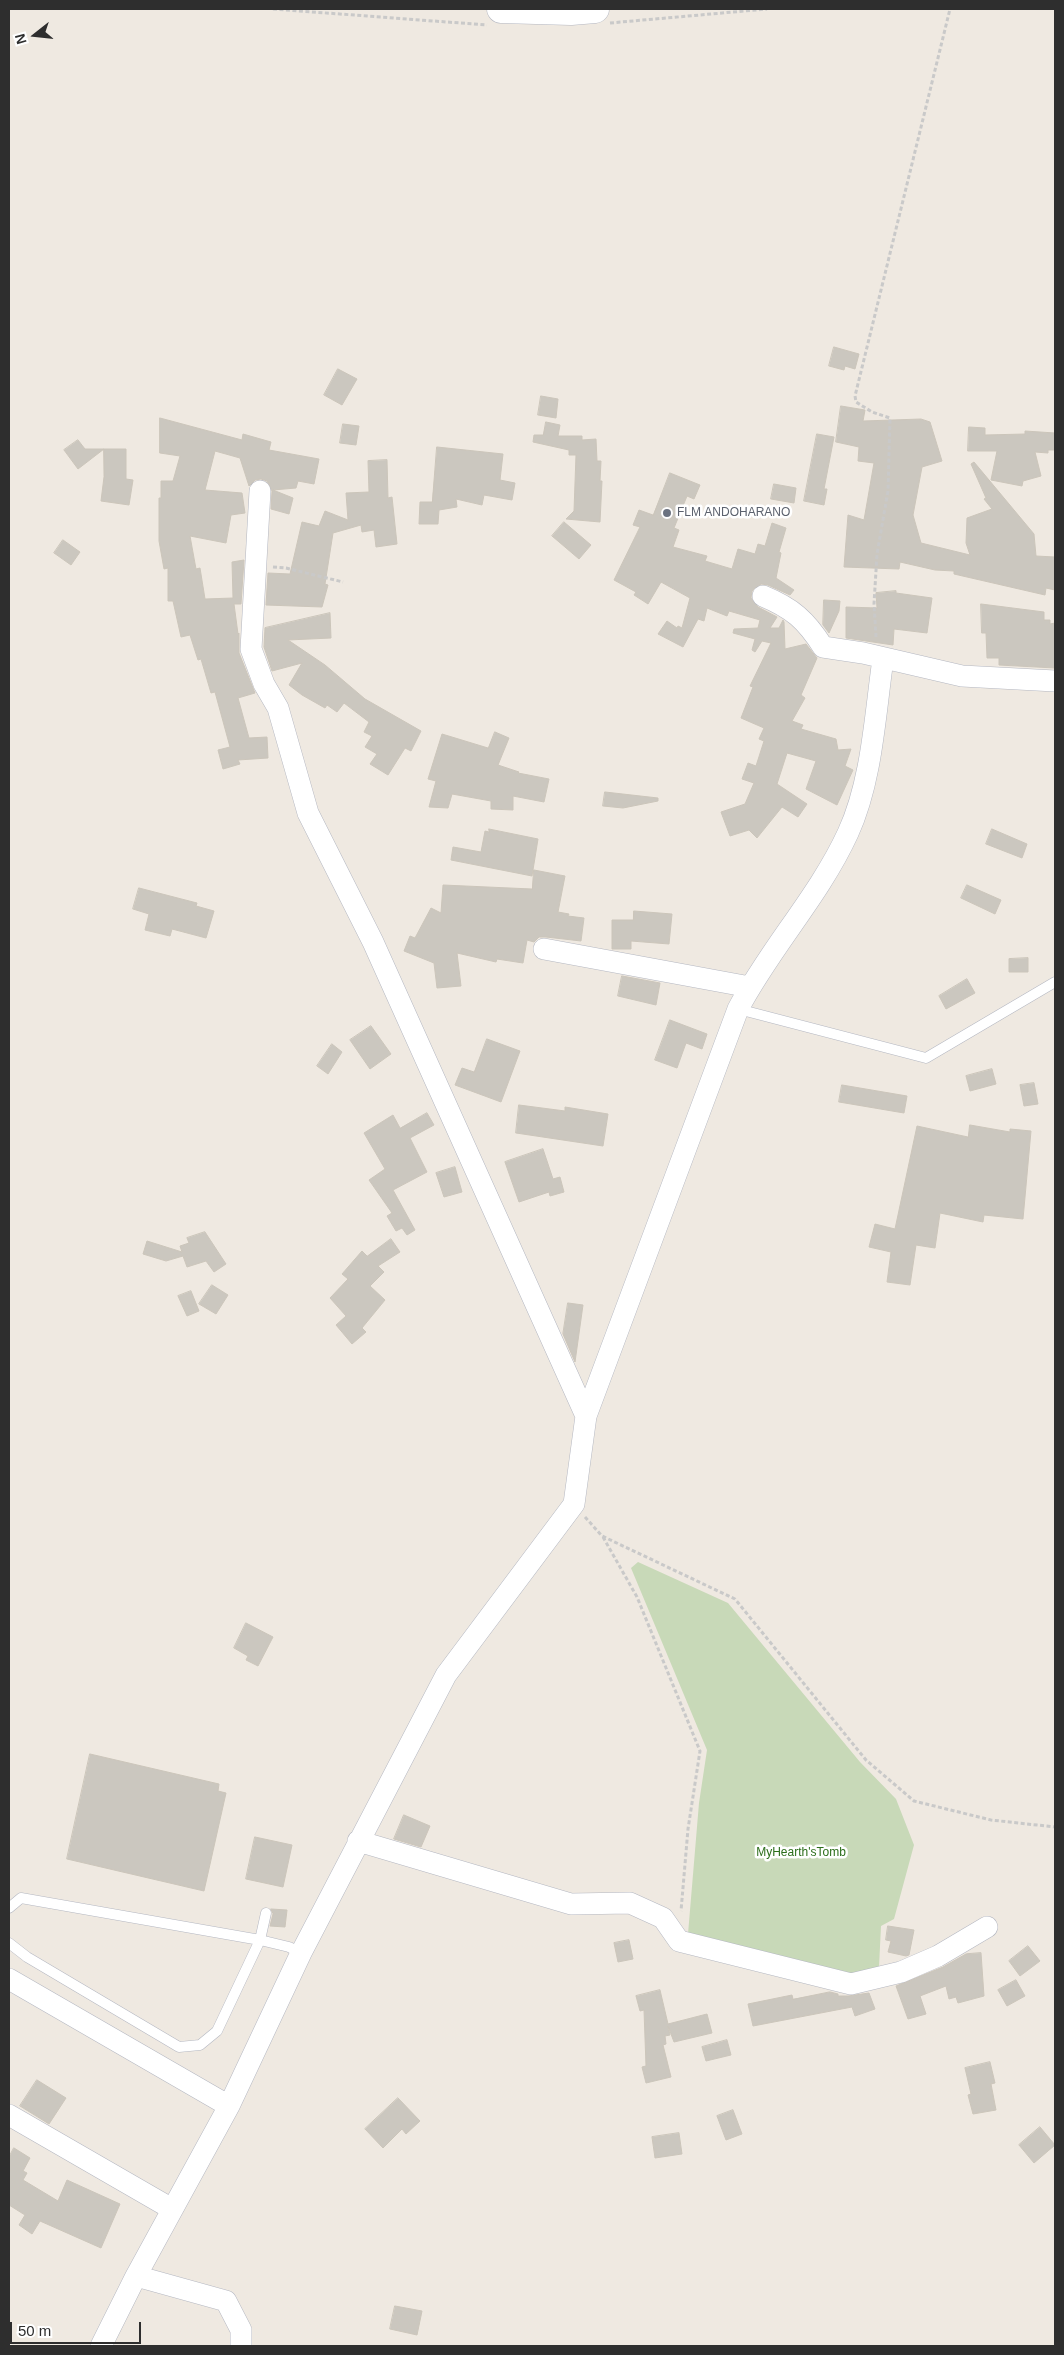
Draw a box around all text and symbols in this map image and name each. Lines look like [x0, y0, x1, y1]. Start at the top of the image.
north arrow [10, 10, 60, 60]
text: N [11, 32, 30, 46]
place label: FLM ANDOHARANO [677, 506, 790, 520]
marker: FLM ANDOHARANO [661, 507, 673, 519]
park label: MyHearth'sTomb [756, 1846, 846, 1860]
scale bar [12, 2312, 144, 2344]
text: 50 m [18, 2322, 51, 2339]

